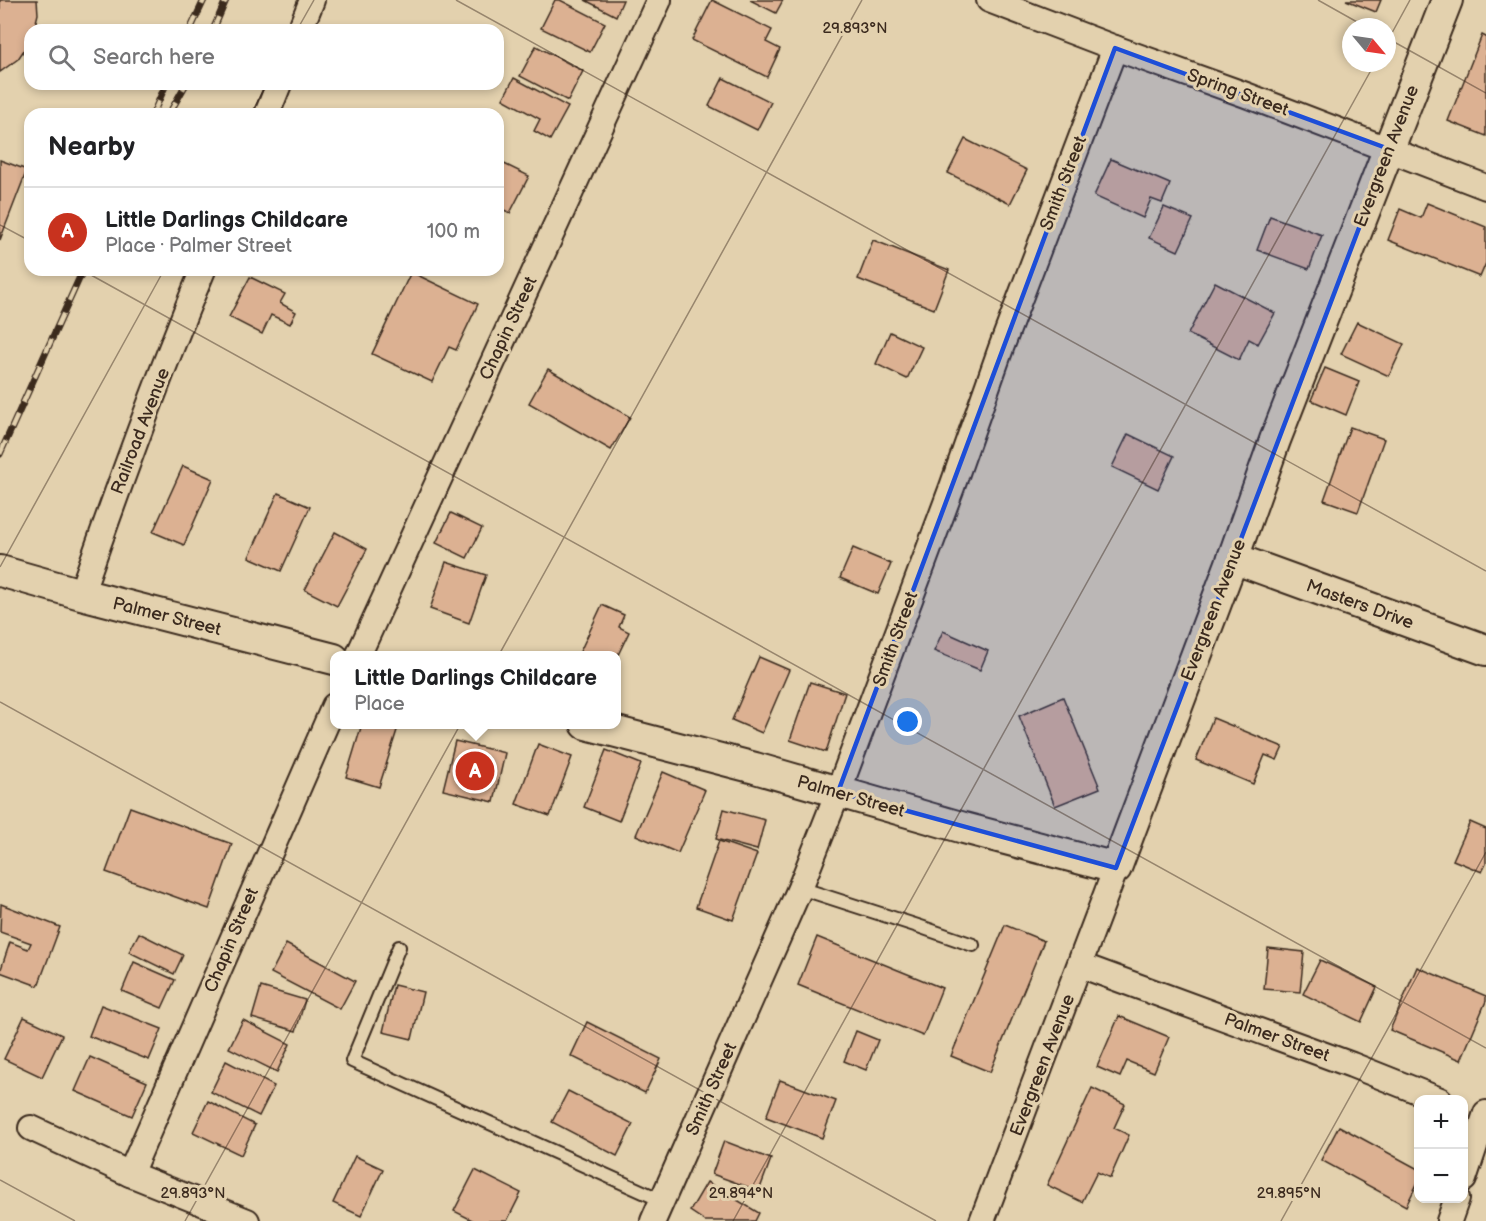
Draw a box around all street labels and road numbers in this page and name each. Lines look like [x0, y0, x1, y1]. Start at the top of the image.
street label: Spring Street [1184, 64, 1292, 121]
street label: Evergreen Avenue [1350, 82, 1423, 230]
street label: Smith Street [1036, 133, 1091, 233]
street label: Chapin Street [475, 273, 542, 383]
street label: Railroad Avenue [107, 365, 174, 497]
street label: Evergreen Avenue [1177, 536, 1250, 684]
street label: Masters Drive [1303, 575, 1417, 634]
street label: Smith Street [869, 588, 922, 689]
street label: Palmer Street [111, 593, 224, 640]
street label: Palmer Street [795, 771, 907, 822]
street label: Chapin Street [200, 884, 263, 996]
street label: Evergreen Avenue [1006, 991, 1079, 1139]
street label: Palmer Street [1221, 1009, 1333, 1066]
street label: Smith Street [682, 1039, 741, 1139]

